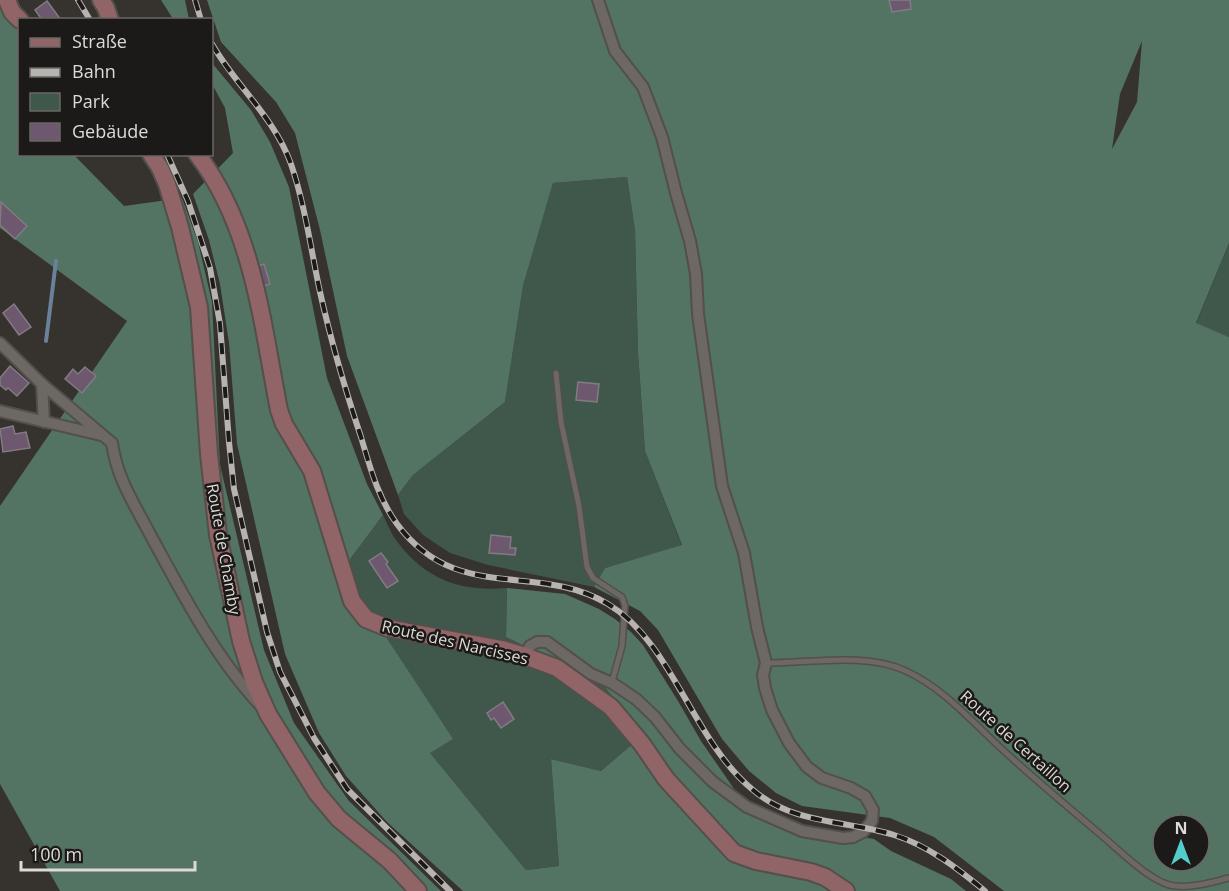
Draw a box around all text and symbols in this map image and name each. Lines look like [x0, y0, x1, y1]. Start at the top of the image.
legend [18, 18, 213, 156]
text: Straße [72, 29, 127, 53]
text: Bahn [72, 59, 116, 83]
text: Park [72, 89, 110, 113]
text: Gebäude [72, 119, 148, 143]
street label: Route de Chamby [202, 482, 247, 617]
street label: Route des Narcisses [380, 614, 530, 670]
street label: Route de Certaillon [956, 685, 1076, 797]
north arrow [1151, 813, 1211, 873]
text: N [1174, 817, 1188, 839]
scale bar [21, 834, 195, 872]
text: 100 m [30, 842, 82, 866]

